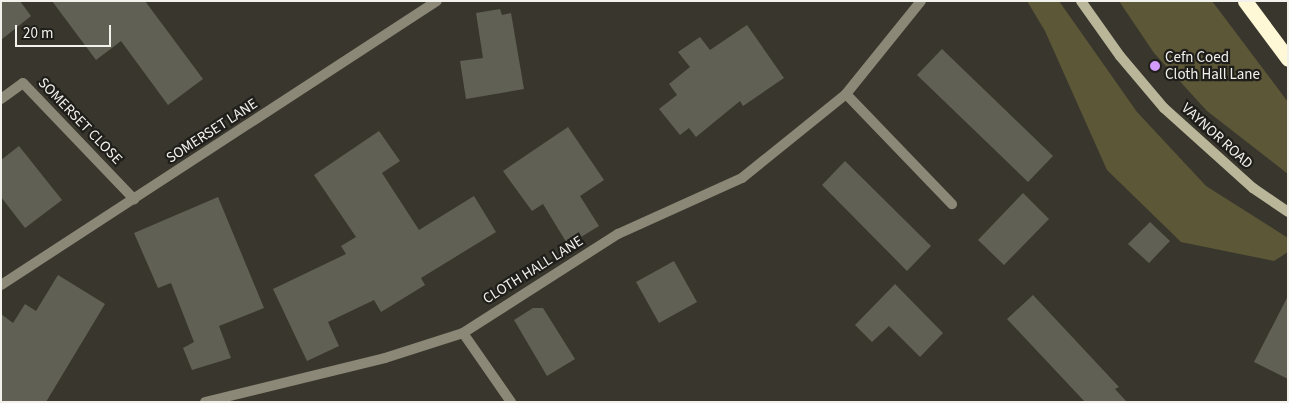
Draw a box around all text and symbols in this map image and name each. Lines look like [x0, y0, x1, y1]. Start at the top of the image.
scale bar [18, 15, 114, 47]
text: 20 m [23, 23, 53, 44]
place label: Cefn Coed Cloth Hall Lane [1165, 48, 1260, 83]
marker: Cefn Coed Cloth Hall Lane [1149, 60, 1161, 72]
street label: SOMERSET CLOSE [34, 74, 126, 168]
street label: SOMERSET LANE [163, 95, 261, 167]
street label: VAYNOR ROAD [1178, 99, 1256, 173]
street label: CLOTH HALL LANE [480, 232, 586, 308]

